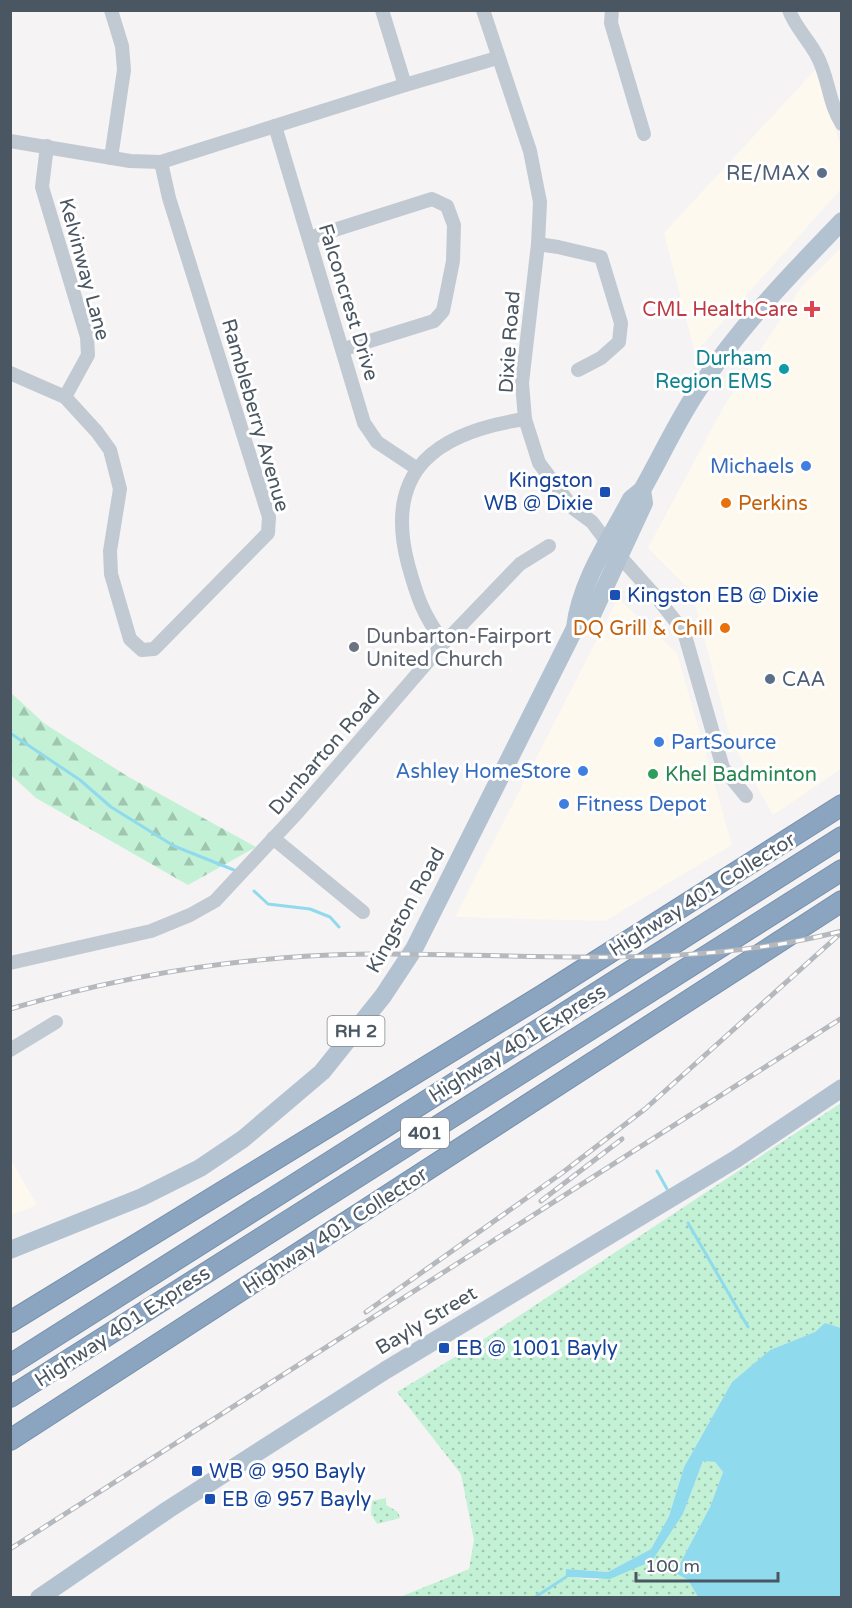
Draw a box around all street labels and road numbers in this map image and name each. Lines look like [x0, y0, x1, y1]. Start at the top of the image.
street label: Kelvinway Lane [54, 196, 115, 343]
street label: Falconcrest Drive [313, 221, 383, 384]
street label: Dixie Road [494, 290, 526, 394]
street label: Rambleberry Avenue [216, 316, 294, 514]
street label: Dunbarton Road [264, 685, 386, 820]
street label: Highway 401 Collector [605, 828, 800, 962]
street label: Kingston Road [361, 843, 450, 978]
street label: Highway 401 Express [425, 980, 610, 1108]
road number: RH 2 [328, 1016, 385, 1046]
road number: 401 [401, 1118, 449, 1148]
street label: Highway 401 Collector [239, 1162, 433, 1299]
street label: Highway 401 Express [30, 1261, 215, 1393]
street label: Bayly Street [372, 1281, 482, 1360]

